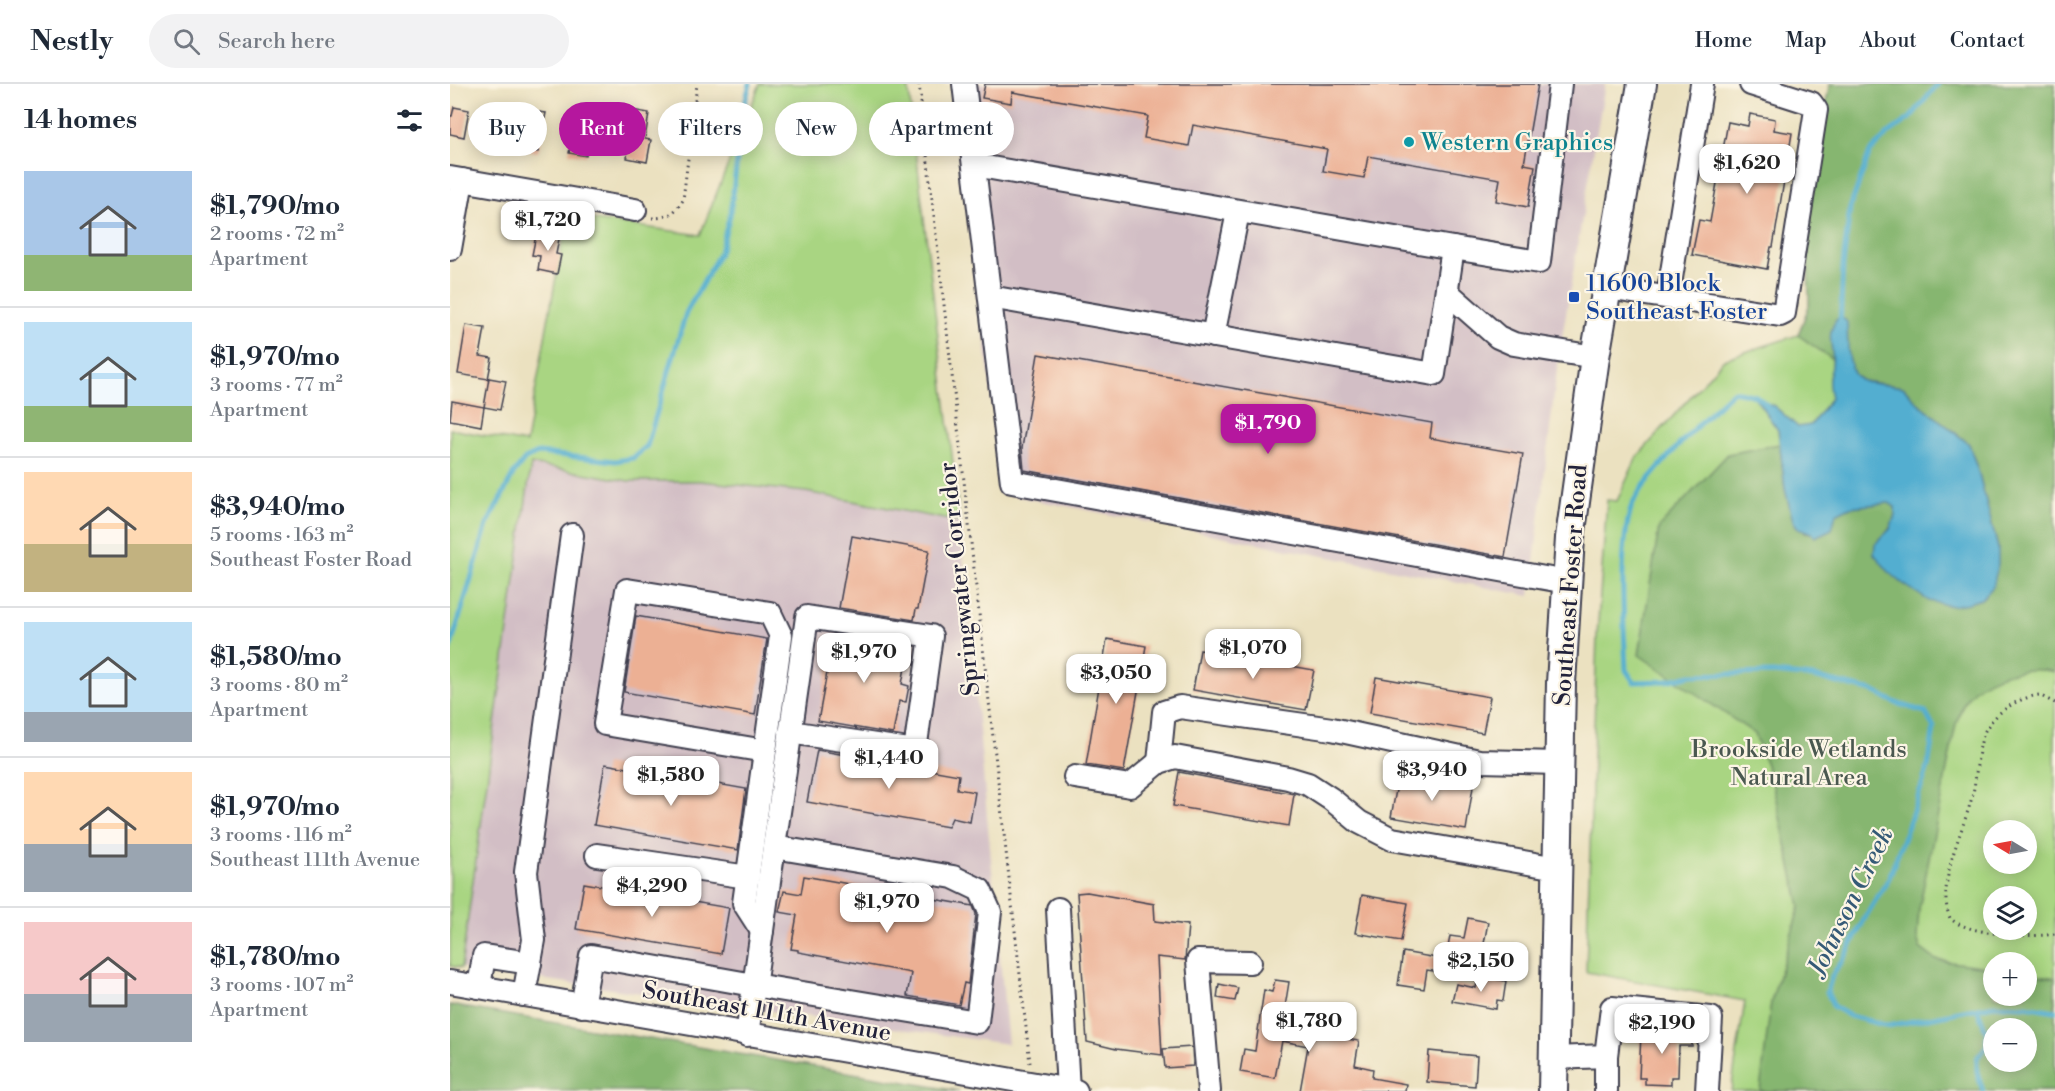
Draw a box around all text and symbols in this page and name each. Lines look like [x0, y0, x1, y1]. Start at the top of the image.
search box [149, 14, 569, 68]
text: Nestly [30, 24, 113, 59]
icon: search [170, 25, 203, 58]
text: Search here [218, 28, 335, 55]
text: Home [1695, 28, 1752, 54]
text: Map [1785, 28, 1827, 54]
text: About [1860, 28, 1917, 54]
text: Contact [1950, 28, 2025, 54]
chip: Buy [468, 102, 547, 156]
chip: Rent [559, 102, 646, 156]
chip: Filters [658, 102, 763, 156]
chip: New [775, 102, 857, 156]
chip: Apartment [869, 102, 1014, 156]
text: 14 homes [24, 104, 137, 136]
icon: filters [393, 104, 426, 137]
place label: Western Graphics [1420, 128, 1613, 158]
marker: Western Graphics [1402, 135, 1416, 149]
pin: $1,620 [1698, 144, 1796, 195]
text: $1,620 [1713, 151, 1781, 176]
text: $1,790/mo [210, 190, 340, 222]
icon: home [72, 195, 144, 267]
pin: $1,720 [499, 201, 597, 252]
text: $1,720 [515, 208, 581, 233]
text: 2 rooms · 72 m² [210, 222, 344, 247]
text: Apartment [210, 247, 308, 272]
place label: 11600 Block Southeast Foster [1586, 269, 1768, 327]
marker: 11600 Block Southeast Foster [1567, 290, 1581, 304]
text: $1,970/mo [210, 341, 340, 373]
icon: home [72, 346, 144, 418]
text: 3 rooms · 77 m² [210, 373, 343, 398]
text: Apartment [210, 398, 308, 423]
pin: $1,790 [1219, 404, 1317, 455]
text: $1,790 [1235, 411, 1301, 436]
street label: Springwater Corridor [933, 461, 987, 697]
street label: Southeast Foster Road [1548, 463, 1594, 707]
text: $3,940/mo [210, 491, 345, 523]
icon: home [72, 496, 144, 568]
text: 5 rooms · 163 m² [210, 523, 354, 548]
text: Southeast Foster Road [210, 548, 412, 573]
pin: $1,070 [1204, 629, 1302, 680]
pin: $1,970 [815, 633, 913, 684]
text: $1,070 [1219, 636, 1287, 661]
text: $1,970 [831, 640, 897, 665]
text: $1,580/mo [210, 641, 342, 673]
icon: home [72, 646, 144, 718]
pin: $3,050 [1067, 654, 1165, 705]
text: $3,050 [1080, 661, 1152, 686]
text: 3 rooms · 80 m² [210, 673, 348, 698]
text: Apartment [210, 698, 308, 723]
park label: Brookside Wetlands Natural Area [1690, 735, 1907, 793]
pin: $1,440 [840, 739, 938, 790]
text: $1,440 [854, 746, 924, 771]
pin: $3,940 [1383, 751, 1481, 802]
pin: $1,580 [622, 756, 720, 807]
text: $3,940 [1397, 758, 1467, 783]
text: $1,580 [637, 763, 705, 788]
text: $1,970/mo [210, 791, 340, 823]
icon: home [72, 796, 144, 868]
north arrow [1983, 820, 2037, 874]
map controls [1983, 820, 2037, 1072]
water label: Johnson Creek [1800, 822, 1901, 984]
text: 3 rooms · 116 m² [210, 823, 352, 848]
text: Southeast 111th Avenue [210, 848, 420, 873]
pin: $4,290 [603, 867, 701, 918]
text: $4,290 [616, 874, 688, 899]
pin: $1,970 [838, 883, 936, 934]
button: layers [1983, 886, 2037, 940]
text: $1,970 [854, 890, 920, 915]
text: $1,780/mo [210, 941, 341, 973]
pin: $2,150 [1432, 942, 1530, 993]
icon: home [72, 946, 144, 1018]
text: $2,150 [1447, 949, 1515, 974]
button: + [1983, 952, 2037, 1006]
text: 3 rooms · 107 m² [210, 973, 354, 998]
street label: Southeast 111th Avenue [640, 975, 894, 1049]
text: Apartment [210, 998, 308, 1023]
pin: $1,780 [1260, 1002, 1358, 1053]
pin: $2,190 [1613, 1004, 1711, 1055]
text: $1,780 [1276, 1009, 1342, 1034]
text: $2,190 [1628, 1011, 1696, 1036]
button: − [1983, 1018, 2037, 1072]

